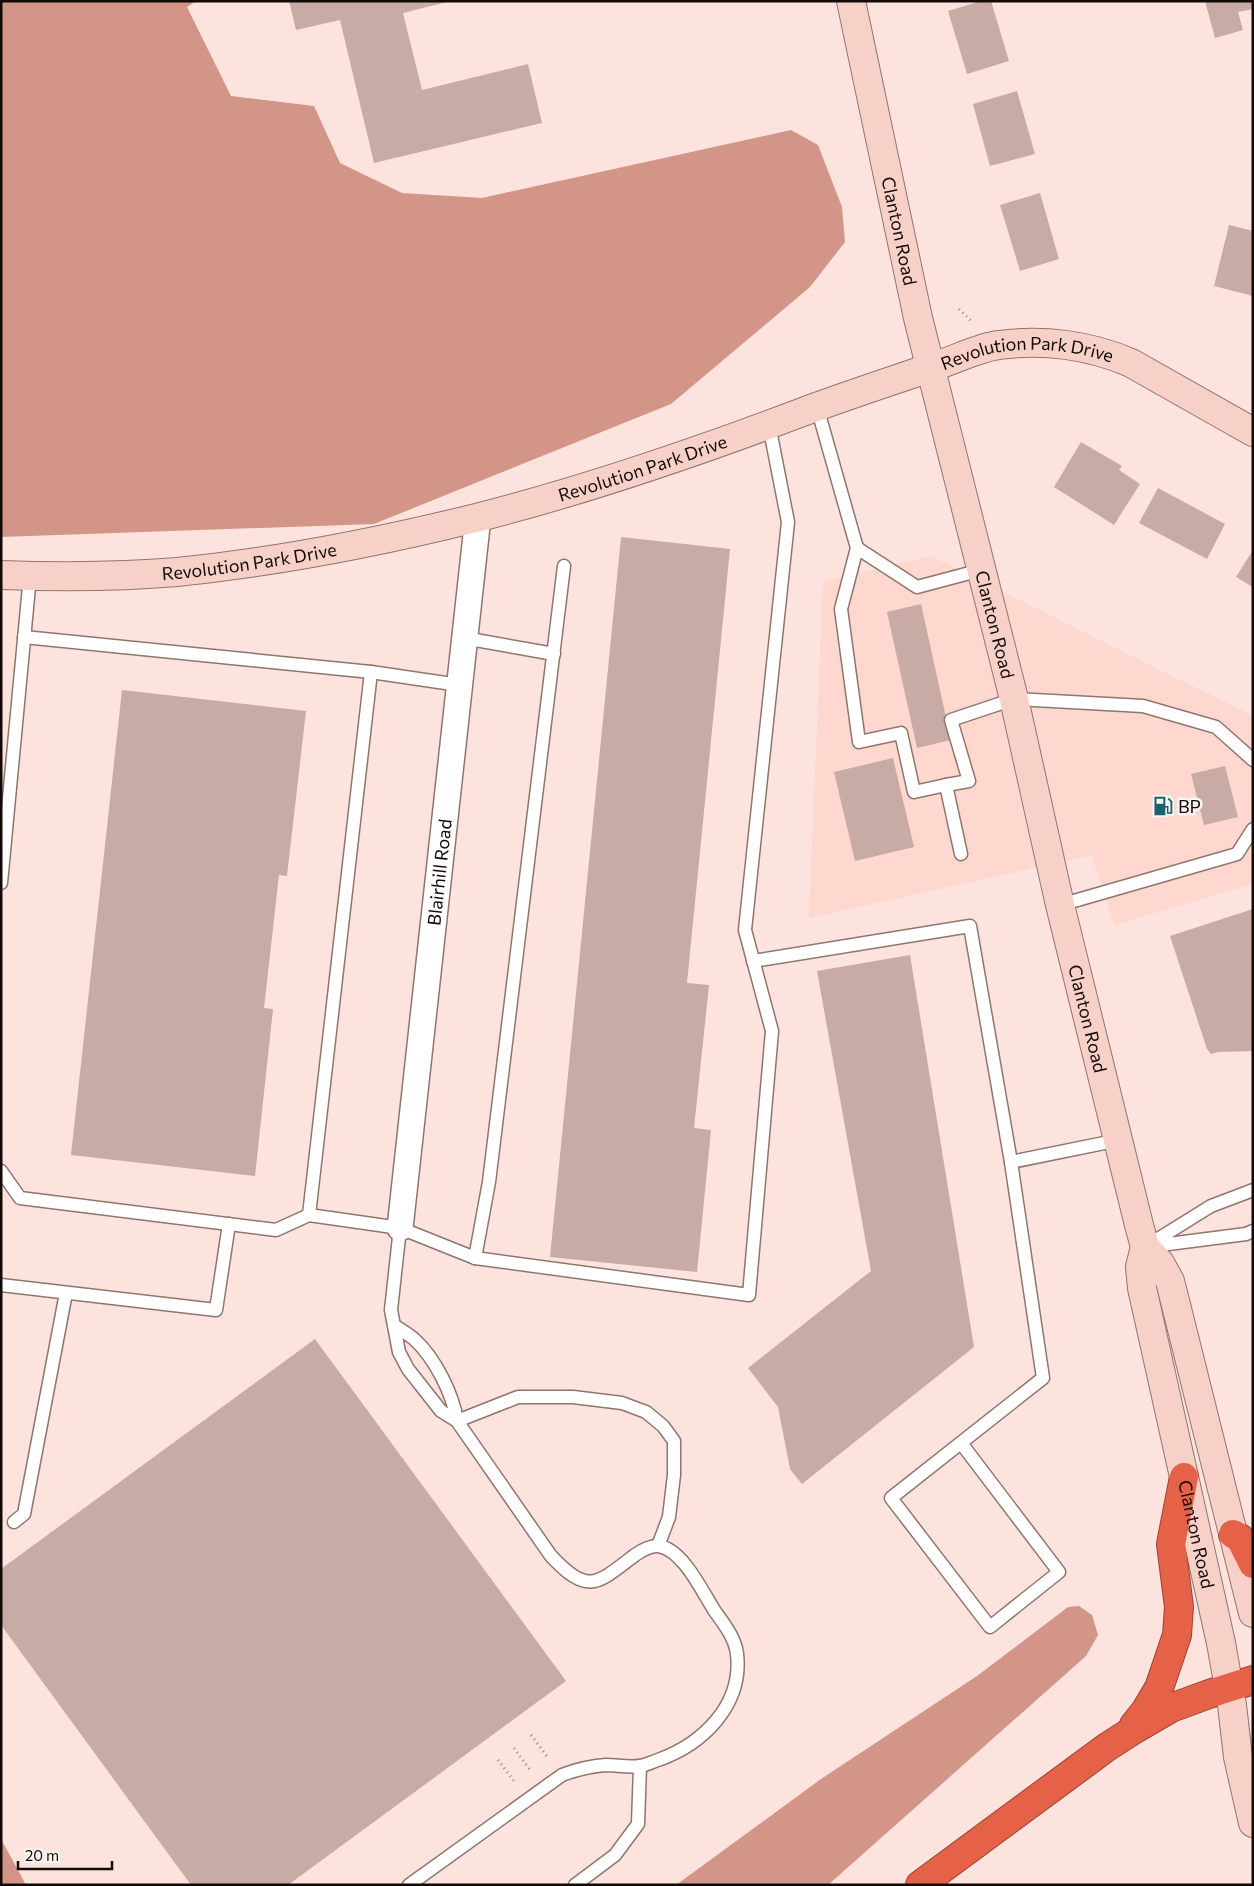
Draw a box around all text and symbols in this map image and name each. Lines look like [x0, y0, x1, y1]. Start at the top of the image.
street label: Clanton Road [877, 175, 922, 287]
street label: Revolution Park Drive [938, 332, 1117, 374]
street label: Revolution Park Drive [555, 430, 730, 506]
street label: Revolution Park Drive [161, 538, 338, 584]
street label: Clanton Road [971, 568, 1019, 681]
fuel station icon: BP [1152, 795, 1174, 817]
place label: BP [1178, 795, 1201, 817]
street label: Blairhill Road [422, 818, 456, 927]
street label: Clanton Road [1064, 962, 1112, 1075]
street label: Clanton Road [1174, 1478, 1220, 1591]
scale bar [18, 1838, 111, 1870]
text: 20 m [25, 1846, 59, 1864]

